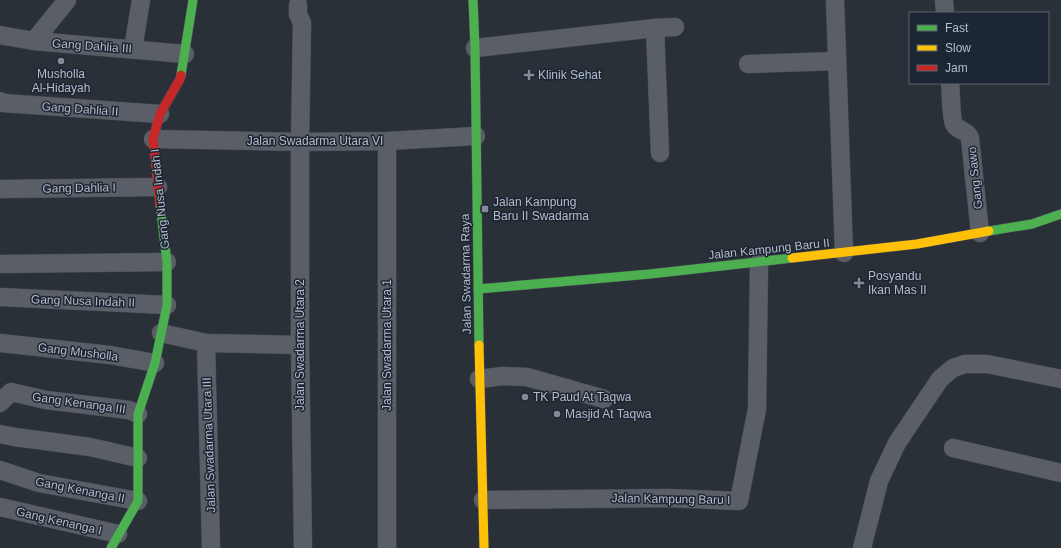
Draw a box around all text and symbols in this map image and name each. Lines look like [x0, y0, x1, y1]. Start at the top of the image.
legend [909, 12, 1049, 84]
text: Fast [945, 21, 969, 35]
street label: Gang Dahlia III [52, 36, 132, 56]
text: Slow [945, 41, 971, 55]
marker: Musholla Al-Hidayah [56, 56, 66, 66]
text: Jam [945, 61, 968, 75]
place label: Musholla Al-Hidayah [32, 67, 90, 95]
place label: Klinik Sehat [538, 68, 602, 82]
marker: Klinik Sehat [523, 69, 535, 81]
street label: Gang Dahlia II [41, 99, 119, 119]
street label: Jalan Swadarma Utara VI [247, 134, 383, 148]
street label: Gang Sawo [965, 146, 985, 210]
street label: Gang Nusa Indah I [148, 148, 172, 250]
street label: Gang Dahlia I [42, 180, 116, 196]
place label: Jalan Kampung Baru II Swadarma [493, 195, 589, 223]
marker: Jalan Kampung Baru II Swadarma [480, 204, 490, 214]
street label: Jalan Swadarma Raya [458, 213, 474, 334]
street label: Jalan Kampung Baru II [708, 236, 830, 262]
place label: Posyandu Ikan Mas II [868, 269, 927, 297]
marker: Posyandu Ikan Mas II [853, 277, 865, 289]
street label: Jalan Swadarma Utara 2 [293, 279, 307, 411]
street label: Jalan Swadarma Utara 1 [380, 279, 394, 411]
street label: Gang Nusa Indah II [31, 292, 135, 310]
street label: Gang Musholla [37, 340, 119, 364]
street label: Jalan Swadarma Utara III [200, 377, 218, 513]
street label: Gang Kenanga III [31, 390, 127, 416]
place label: TK Paud At Taqwa [533, 390, 632, 404]
marker: TK Paud At Taqwa [520, 392, 530, 402]
place label: Masjid At Taqwa [565, 407, 652, 421]
marker: Masjid At Taqwa [552, 409, 562, 419]
street label: Gang Kenanga II [34, 474, 126, 506]
street label: Jalan Kampung Baru I [612, 491, 730, 507]
street label: Gang Kenanga I [15, 504, 103, 538]

